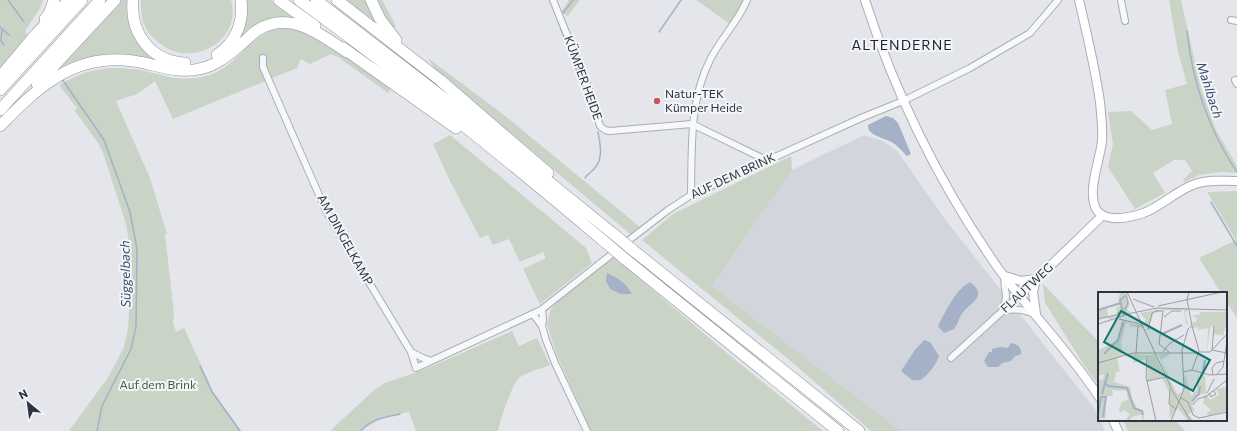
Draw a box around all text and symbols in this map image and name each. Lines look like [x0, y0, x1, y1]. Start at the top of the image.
street label: KÜMPER HEIDE [562, 34, 606, 122]
district label: ALTENDERNE [851, 36, 953, 53]
water label: Mahlbach [1193, 60, 1227, 120]
place label: Natur-TEK Kümper Heide [665, 86, 742, 114]
marker: Natur-TEK Kümper Heide [652, 96, 662, 106]
street label: AUF DEM BRINK [688, 149, 777, 201]
street label: AM DINGELKAMP [315, 192, 377, 288]
water label: Süggelbach [116, 240, 134, 308]
street label: FLAUTWEG [997, 260, 1055, 315]
inset map [1098, 292, 1227, 421]
park label: Auf dem Brink [120, 377, 197, 391]
north arrow [8, 383, 48, 423]
text: N [16, 386, 30, 402]

